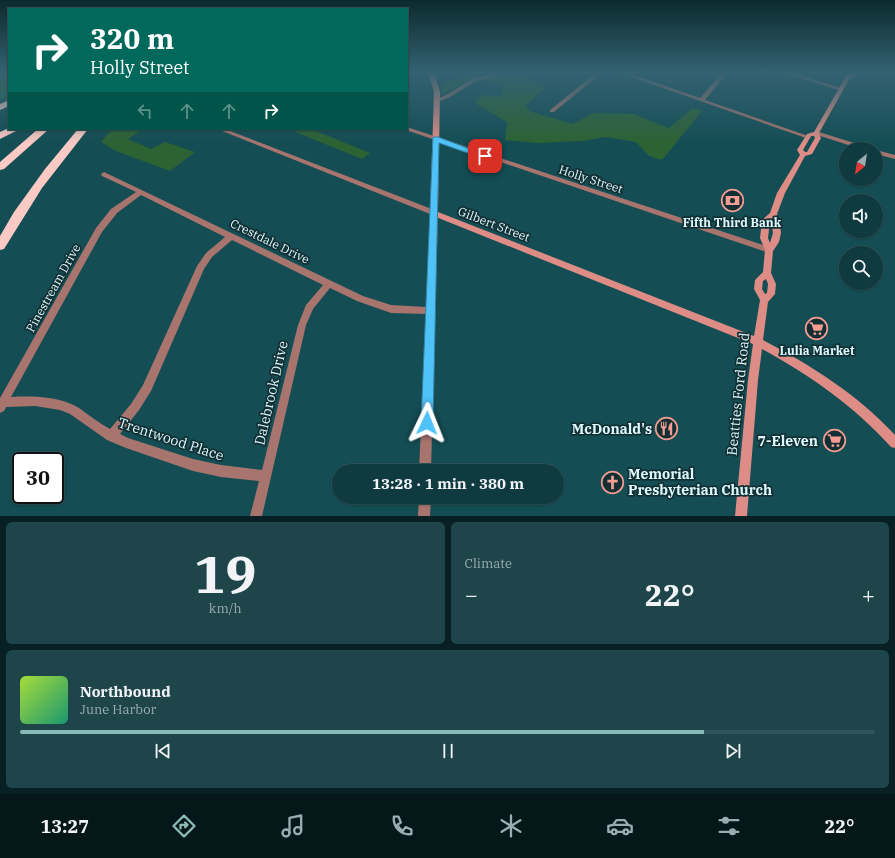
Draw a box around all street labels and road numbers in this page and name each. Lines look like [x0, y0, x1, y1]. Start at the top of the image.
street label: Holly Street [557, 162, 625, 196]
street label: Gilbert Street [456, 203, 532, 245]
street label: Crestdale Drive [228, 215, 312, 267]
street label: Pinestream Drive [23, 241, 83, 335]
street label: Beatties Ford Road [723, 331, 753, 456]
street label: Dalebrook Drive [250, 339, 292, 447]
street label: Trentwood Place [116, 413, 226, 465]

